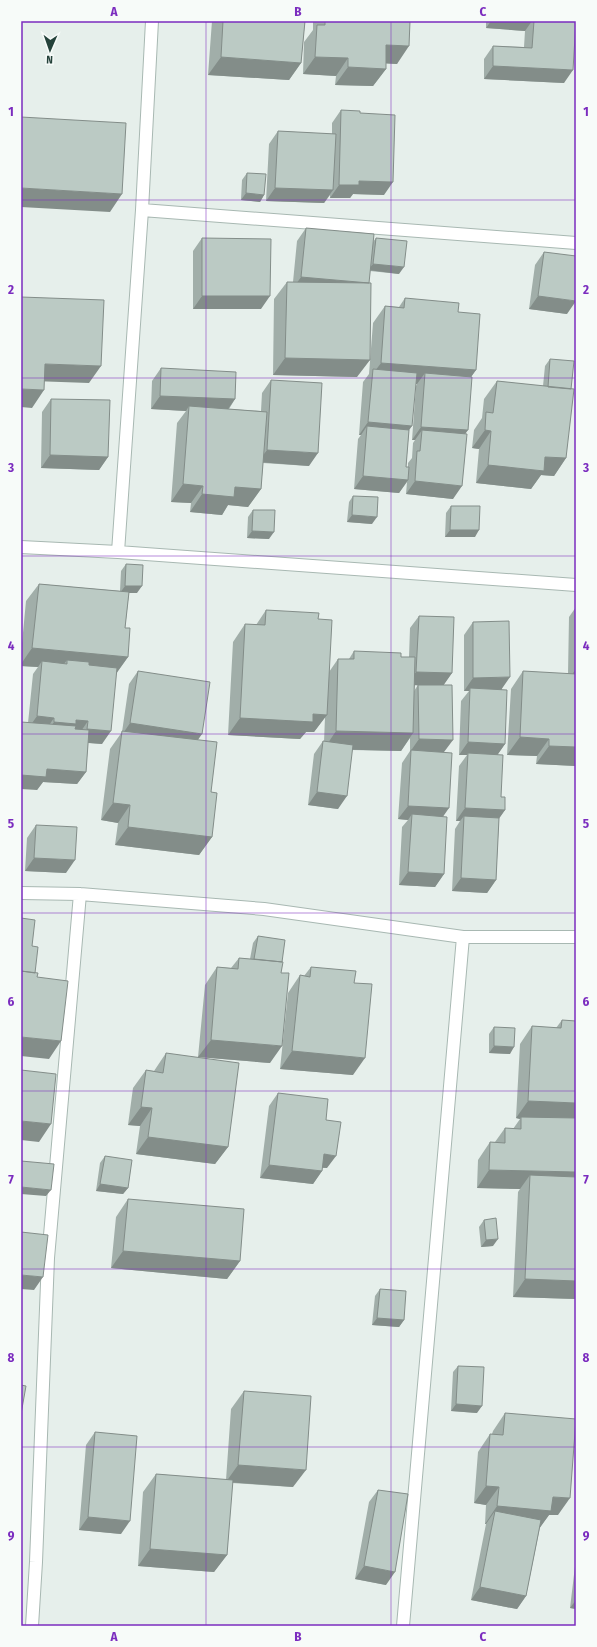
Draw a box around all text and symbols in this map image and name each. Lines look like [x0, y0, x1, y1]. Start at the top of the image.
text: A [109, 4, 118, 19]
text: B [294, 4, 302, 19]
text: C [480, 4, 487, 19]
north arrow [30, 30, 70, 70]
text: N [46, 53, 53, 66]
text: 1 [8, 104, 14, 119]
text: 1 [583, 104, 589, 119]
text: 2 [7, 282, 14, 297]
text: 2 [582, 282, 589, 297]
text: 3 [7, 460, 14, 475]
text: 3 [582, 460, 589, 475]
text: 4 [8, 638, 15, 653]
text: 4 [583, 638, 590, 653]
text: 5 [8, 816, 14, 831]
text: 5 [583, 816, 589, 831]
text: 6 [8, 994, 15, 1009]
text: 6 [583, 994, 590, 1009]
text: 7 [8, 1172, 14, 1187]
text: 7 [583, 1172, 589, 1187]
text: 8 [8, 1350, 15, 1365]
text: 8 [583, 1350, 590, 1365]
text: 9 [8, 1528, 15, 1543]
text: 9 [583, 1528, 590, 1543]
text: A [109, 1629, 118, 1644]
text: B [294, 1629, 302, 1644]
text: C [480, 1629, 487, 1644]

